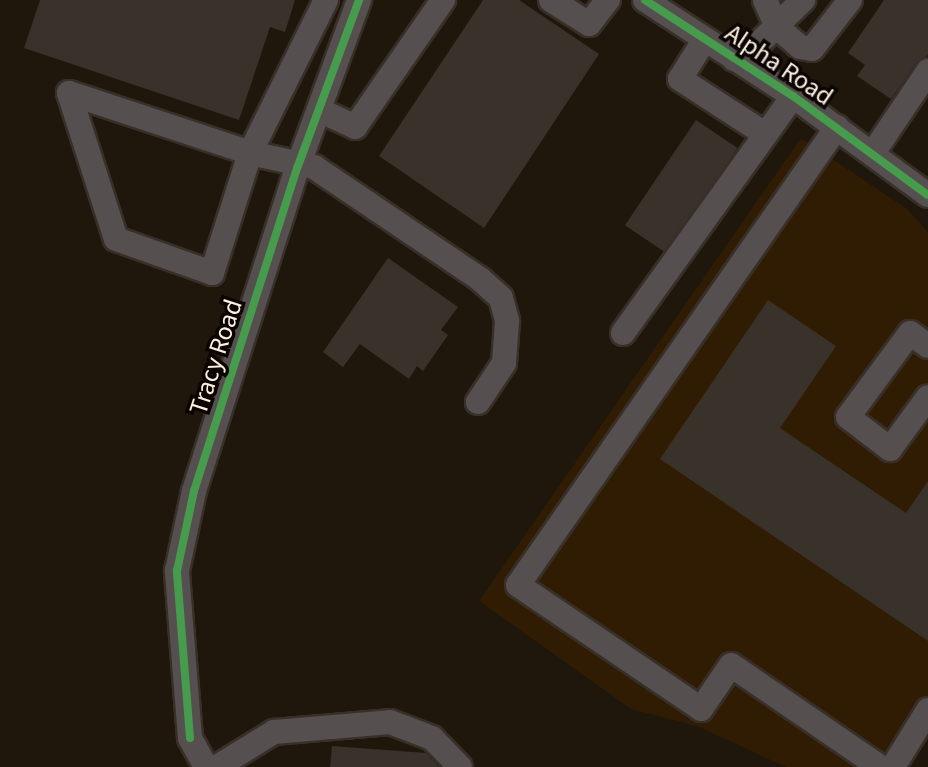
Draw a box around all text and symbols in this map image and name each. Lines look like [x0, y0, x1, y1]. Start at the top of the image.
street label: Alpha Road [719, 18, 839, 112]
street label: Tracy Road [183, 295, 249, 419]

